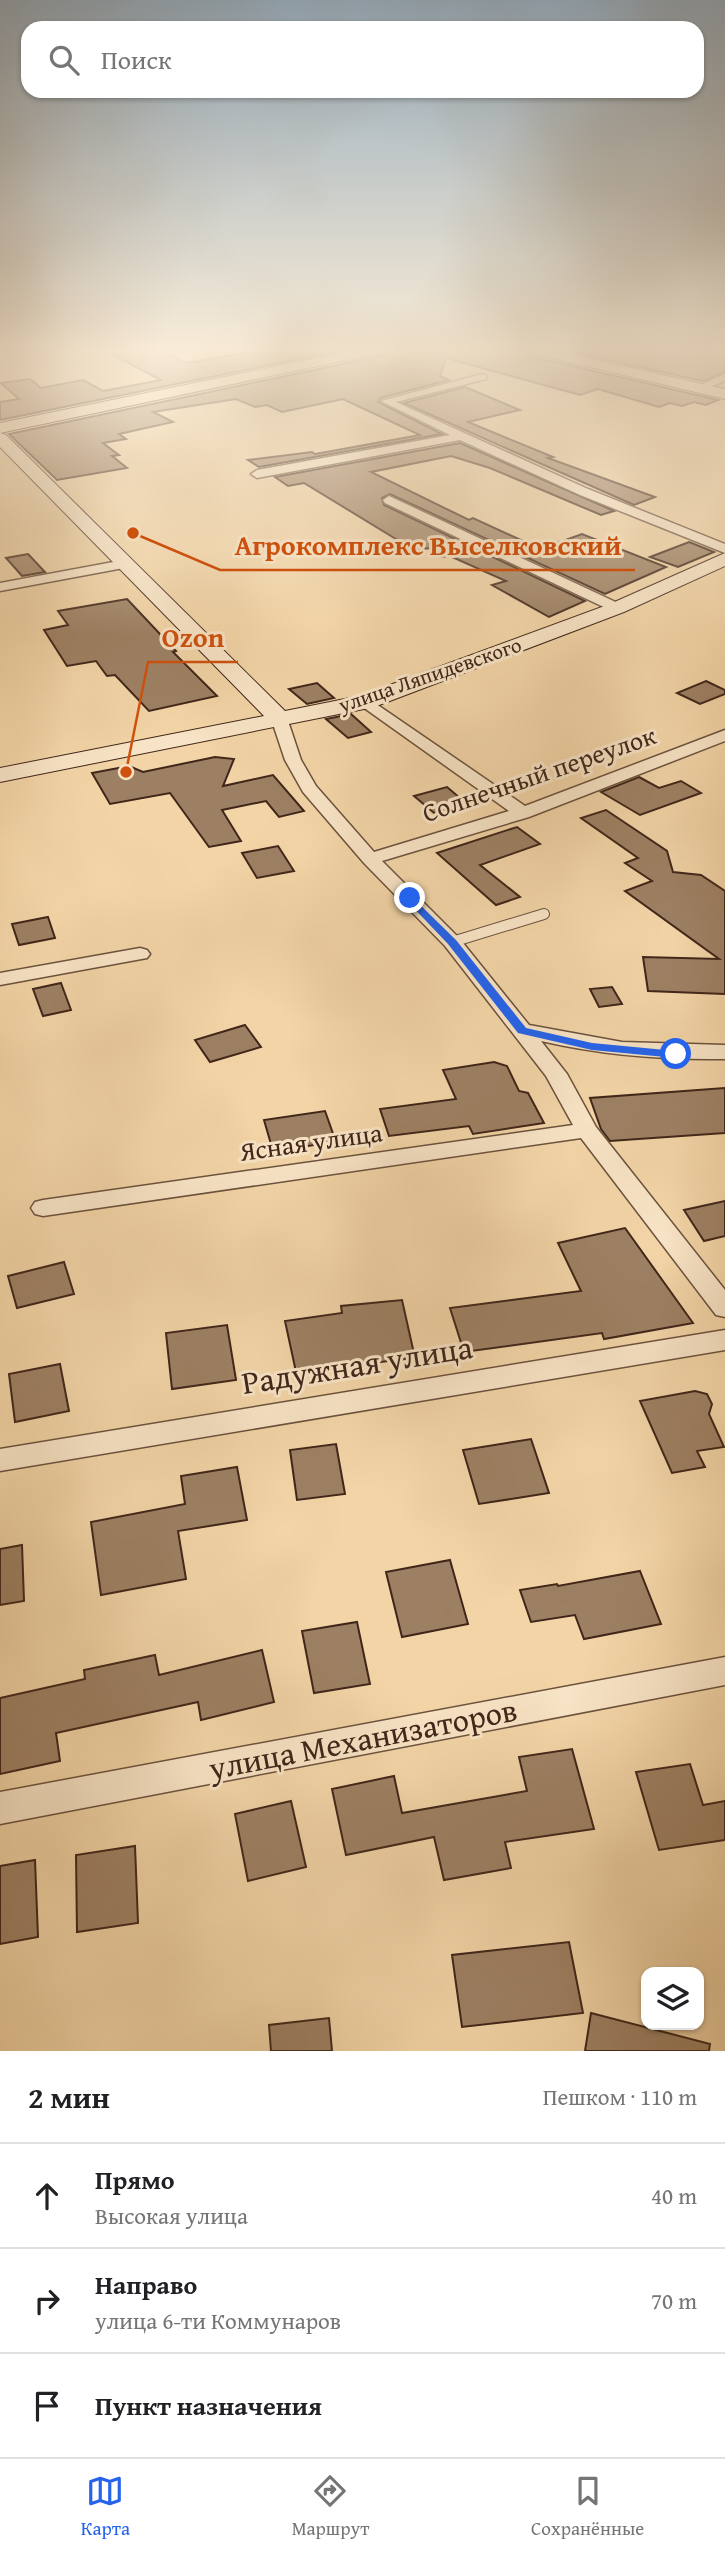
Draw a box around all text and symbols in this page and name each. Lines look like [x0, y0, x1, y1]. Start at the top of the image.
search box [21, 21, 704, 98]
text: Поиск [101, 40, 172, 79]
icon: search [45, 41, 83, 79]
callout: Агрокомплекс Выселковский [220, 521, 635, 570]
text: Агрокомплекс Выселковский [234, 524, 622, 565]
callout: Ozon [148, 613, 238, 662]
text: Ozon [162, 616, 225, 657]
street label: улица Ляпидевского [333, 629, 526, 721]
street label: Солнечный переулок [417, 715, 661, 832]
route end [394, 882, 425, 913]
route start [660, 1038, 691, 1069]
street label: Ясная улица [236, 1112, 385, 1171]
street label: Радужная улица [238, 1323, 476, 1406]
street label: улица Механизаторов [204, 1686, 521, 1792]
map controls [641, 1967, 704, 2030]
button: layers [641, 1967, 704, 2030]
text: 2 мин [28, 2075, 110, 2119]
text: Пешком · 110 m [543, 2080, 697, 2113]
text: Прямо [95, 2160, 175, 2199]
icon: ahead [28, 2177, 66, 2215]
text: 40 m [651, 2179, 697, 2212]
text: Высокая улица [95, 2199, 248, 2232]
text: Направо [95, 2265, 197, 2304]
icon: right [28, 2282, 66, 2320]
text: 70 m [651, 2284, 697, 2317]
text: улица 6-ти Коммунаров [95, 2304, 341, 2337]
text: Пункт назначения [95, 2386, 322, 2425]
icon: arrive [28, 2387, 66, 2425]
tab: Карта [81, 2472, 130, 2542]
tab: Маршрут [292, 2472, 369, 2542]
tab: Сохранённые [531, 2472, 644, 2542]

